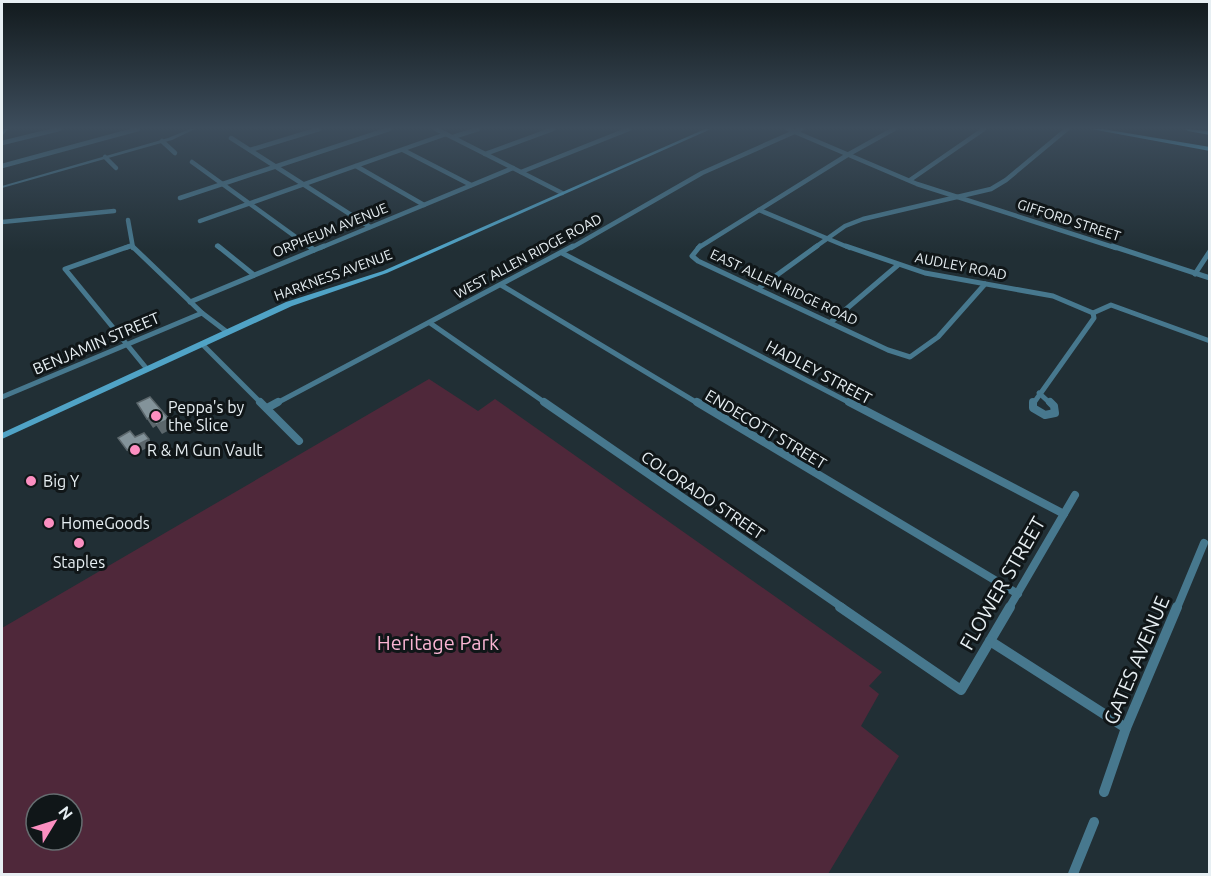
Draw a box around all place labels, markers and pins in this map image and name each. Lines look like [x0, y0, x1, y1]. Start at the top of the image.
place label: Peppa's by the Slice [168, 398, 245, 434]
marker: Peppa's by the Slice [149, 409, 163, 423]
place label: R & M Gun Vault [147, 441, 263, 459]
marker: R & M Gun Vault [128, 443, 142, 457]
place label: Big Y [43, 472, 80, 490]
marker: Big Y [24, 474, 38, 488]
place label: HomeGoods [61, 514, 150, 532]
marker: HomeGoods [42, 516, 56, 530]
marker: Staples [72, 536, 86, 550]
place label: Staples [53, 553, 105, 571]

